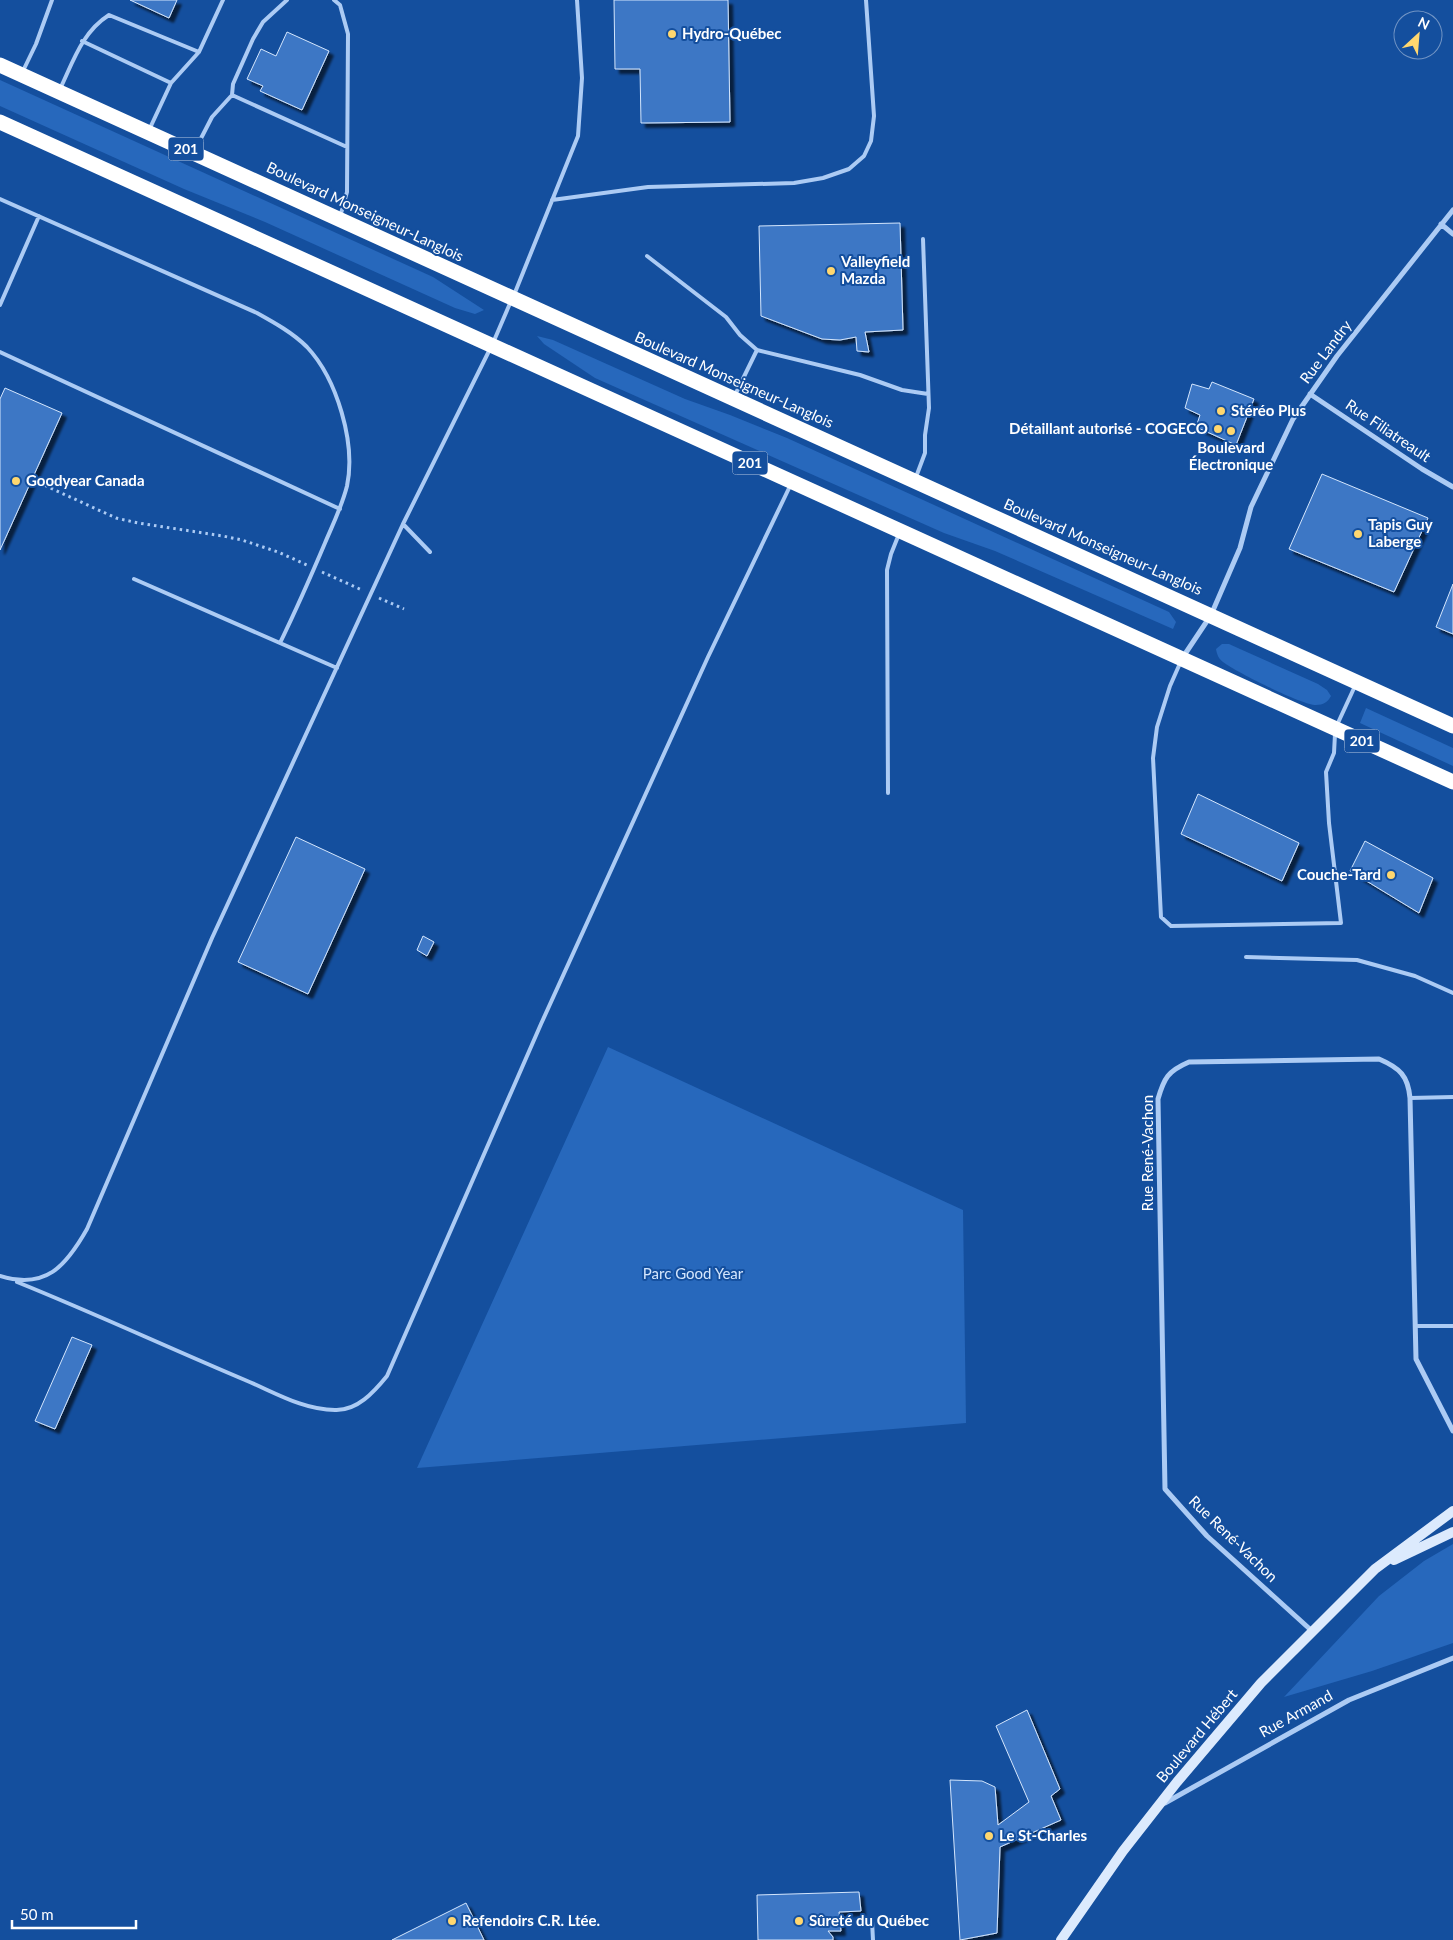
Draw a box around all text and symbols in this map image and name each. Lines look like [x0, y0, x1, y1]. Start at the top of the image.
north arrow [1393, 10, 1443, 60]
text: N [1415, 13, 1432, 33]
place label: Hydro-Québec [682, 24, 781, 42]
marker: Hydro-Québec [666, 28, 678, 40]
road number: 201 [168, 138, 204, 160]
street label: Boulevard Monseigneur-Langlois [264, 157, 467, 265]
place label: Valleyfield Mazda [840, 252, 910, 287]
marker: Valleyfield Mazda [825, 265, 837, 277]
street label: Rue Landry [1296, 316, 1355, 387]
street label: Boulevard Monseigneur-Langlois [632, 327, 836, 431]
street label: Rue Filiatreault [1343, 395, 1435, 466]
place label: Stéréo Plus [1231, 401, 1307, 419]
marker: Stéréo Plus [1215, 405, 1227, 417]
place label: Détaillant autorisé - COGECO [1009, 419, 1208, 437]
marker: Détaillant autorisé - COGECO [1212, 423, 1224, 435]
marker: Boulevard Électronique [1225, 425, 1237, 437]
place label: Boulevard Électronique [1189, 438, 1273, 473]
road number: 201 [732, 452, 768, 474]
place label: Goodyear Canada [26, 471, 145, 489]
marker: Goodyear Canada [10, 475, 22, 487]
street label: Boulevard Monseigneur-Langlois [1001, 494, 1205, 598]
place label: Tapis Guy Laberge [1368, 515, 1433, 550]
marker: Tapis Guy Laberge [1352, 528, 1364, 540]
road number: 201 [1344, 729, 1380, 752]
place label: Couche-Tard [1297, 865, 1381, 883]
marker: Couche-Tard [1385, 869, 1397, 881]
street label: Rue René-Vachon [1138, 1095, 1156, 1211]
park label: Parc Good Year [643, 1264, 744, 1282]
street label: Rue René-Vachon [1186, 1491, 1282, 1585]
street label: Boulevard Hébert [1152, 1684, 1241, 1786]
street label: Rue Armand [1256, 1686, 1335, 1741]
place label: Le St-Charles [999, 1826, 1087, 1844]
marker: Le St-Charles [983, 1830, 995, 1842]
scale bar [12, 1898, 136, 1930]
text: 50 m [20, 1905, 54, 1923]
place label: Refendoirs C.R. Ltée. [462, 1911, 600, 1929]
place label: Sûreté du Québec [809, 1911, 929, 1929]
marker: Refendoirs C.R. Ltée. [446, 1915, 458, 1927]
marker: Sûreté du Québec [793, 1915, 805, 1927]

